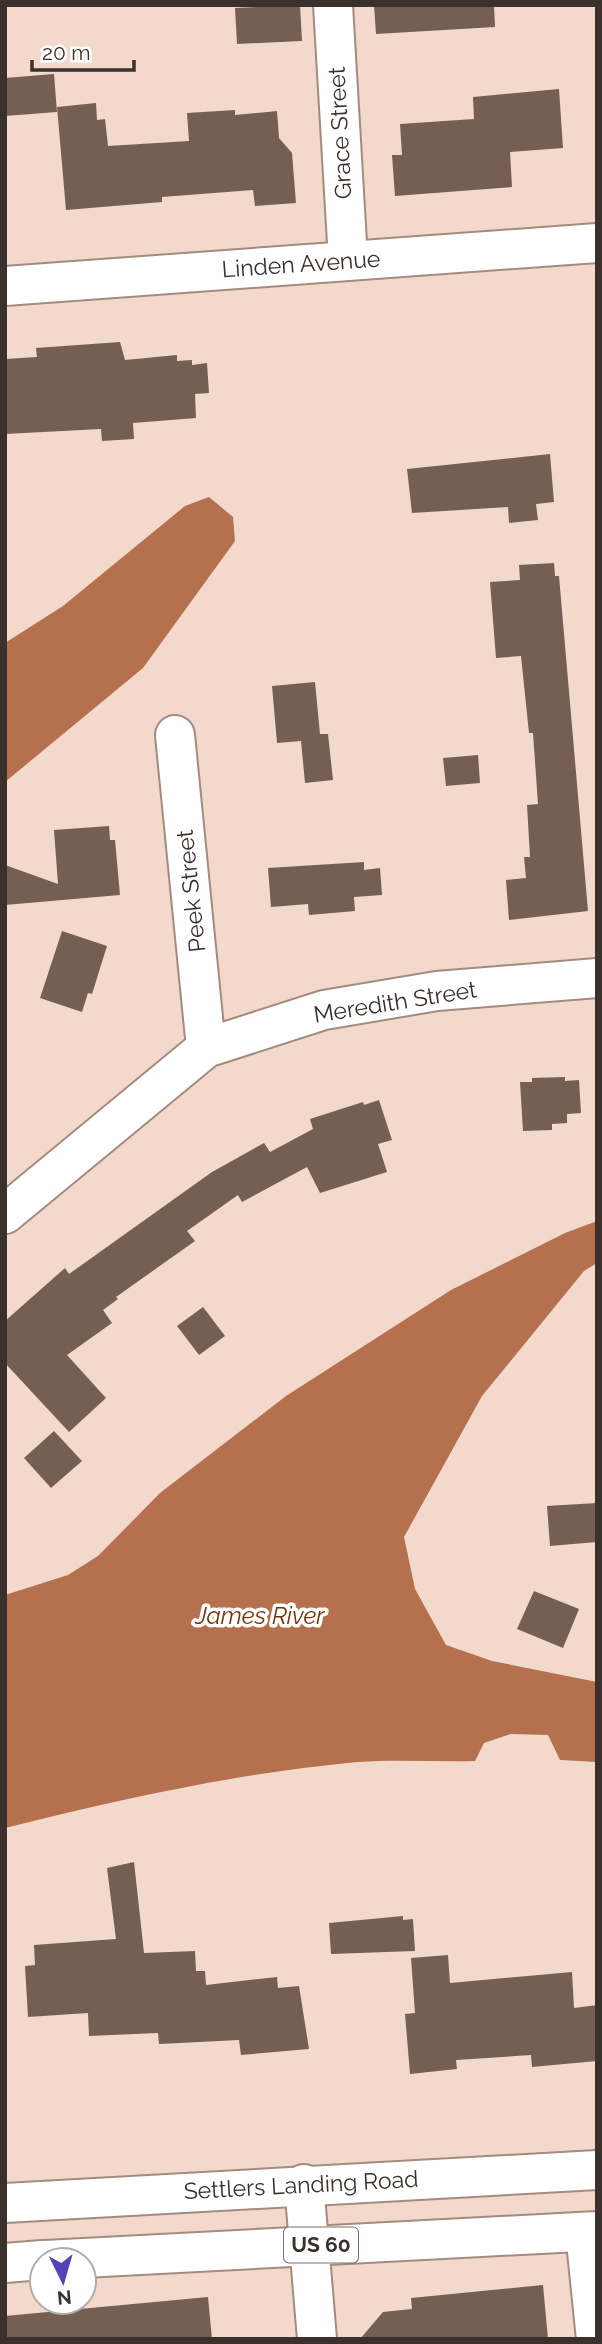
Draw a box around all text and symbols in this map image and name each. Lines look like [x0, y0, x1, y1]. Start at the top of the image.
scale bar [32, 28, 133, 72]
text: 20 m [42, 40, 90, 65]
street label: Grace Street [323, 66, 356, 200]
street label: Linden Avenue [221, 244, 381, 283]
street label: Peek Street [171, 828, 210, 954]
street label: Meredith Street [311, 975, 479, 1028]
water label: James River [194, 1601, 325, 1630]
street label: Settlers Landing Road [183, 2165, 419, 2204]
road number: US 60 [284, 2228, 358, 2262]
north arrow [28, 2246, 98, 2316]
text: N [56, 2286, 73, 2310]

